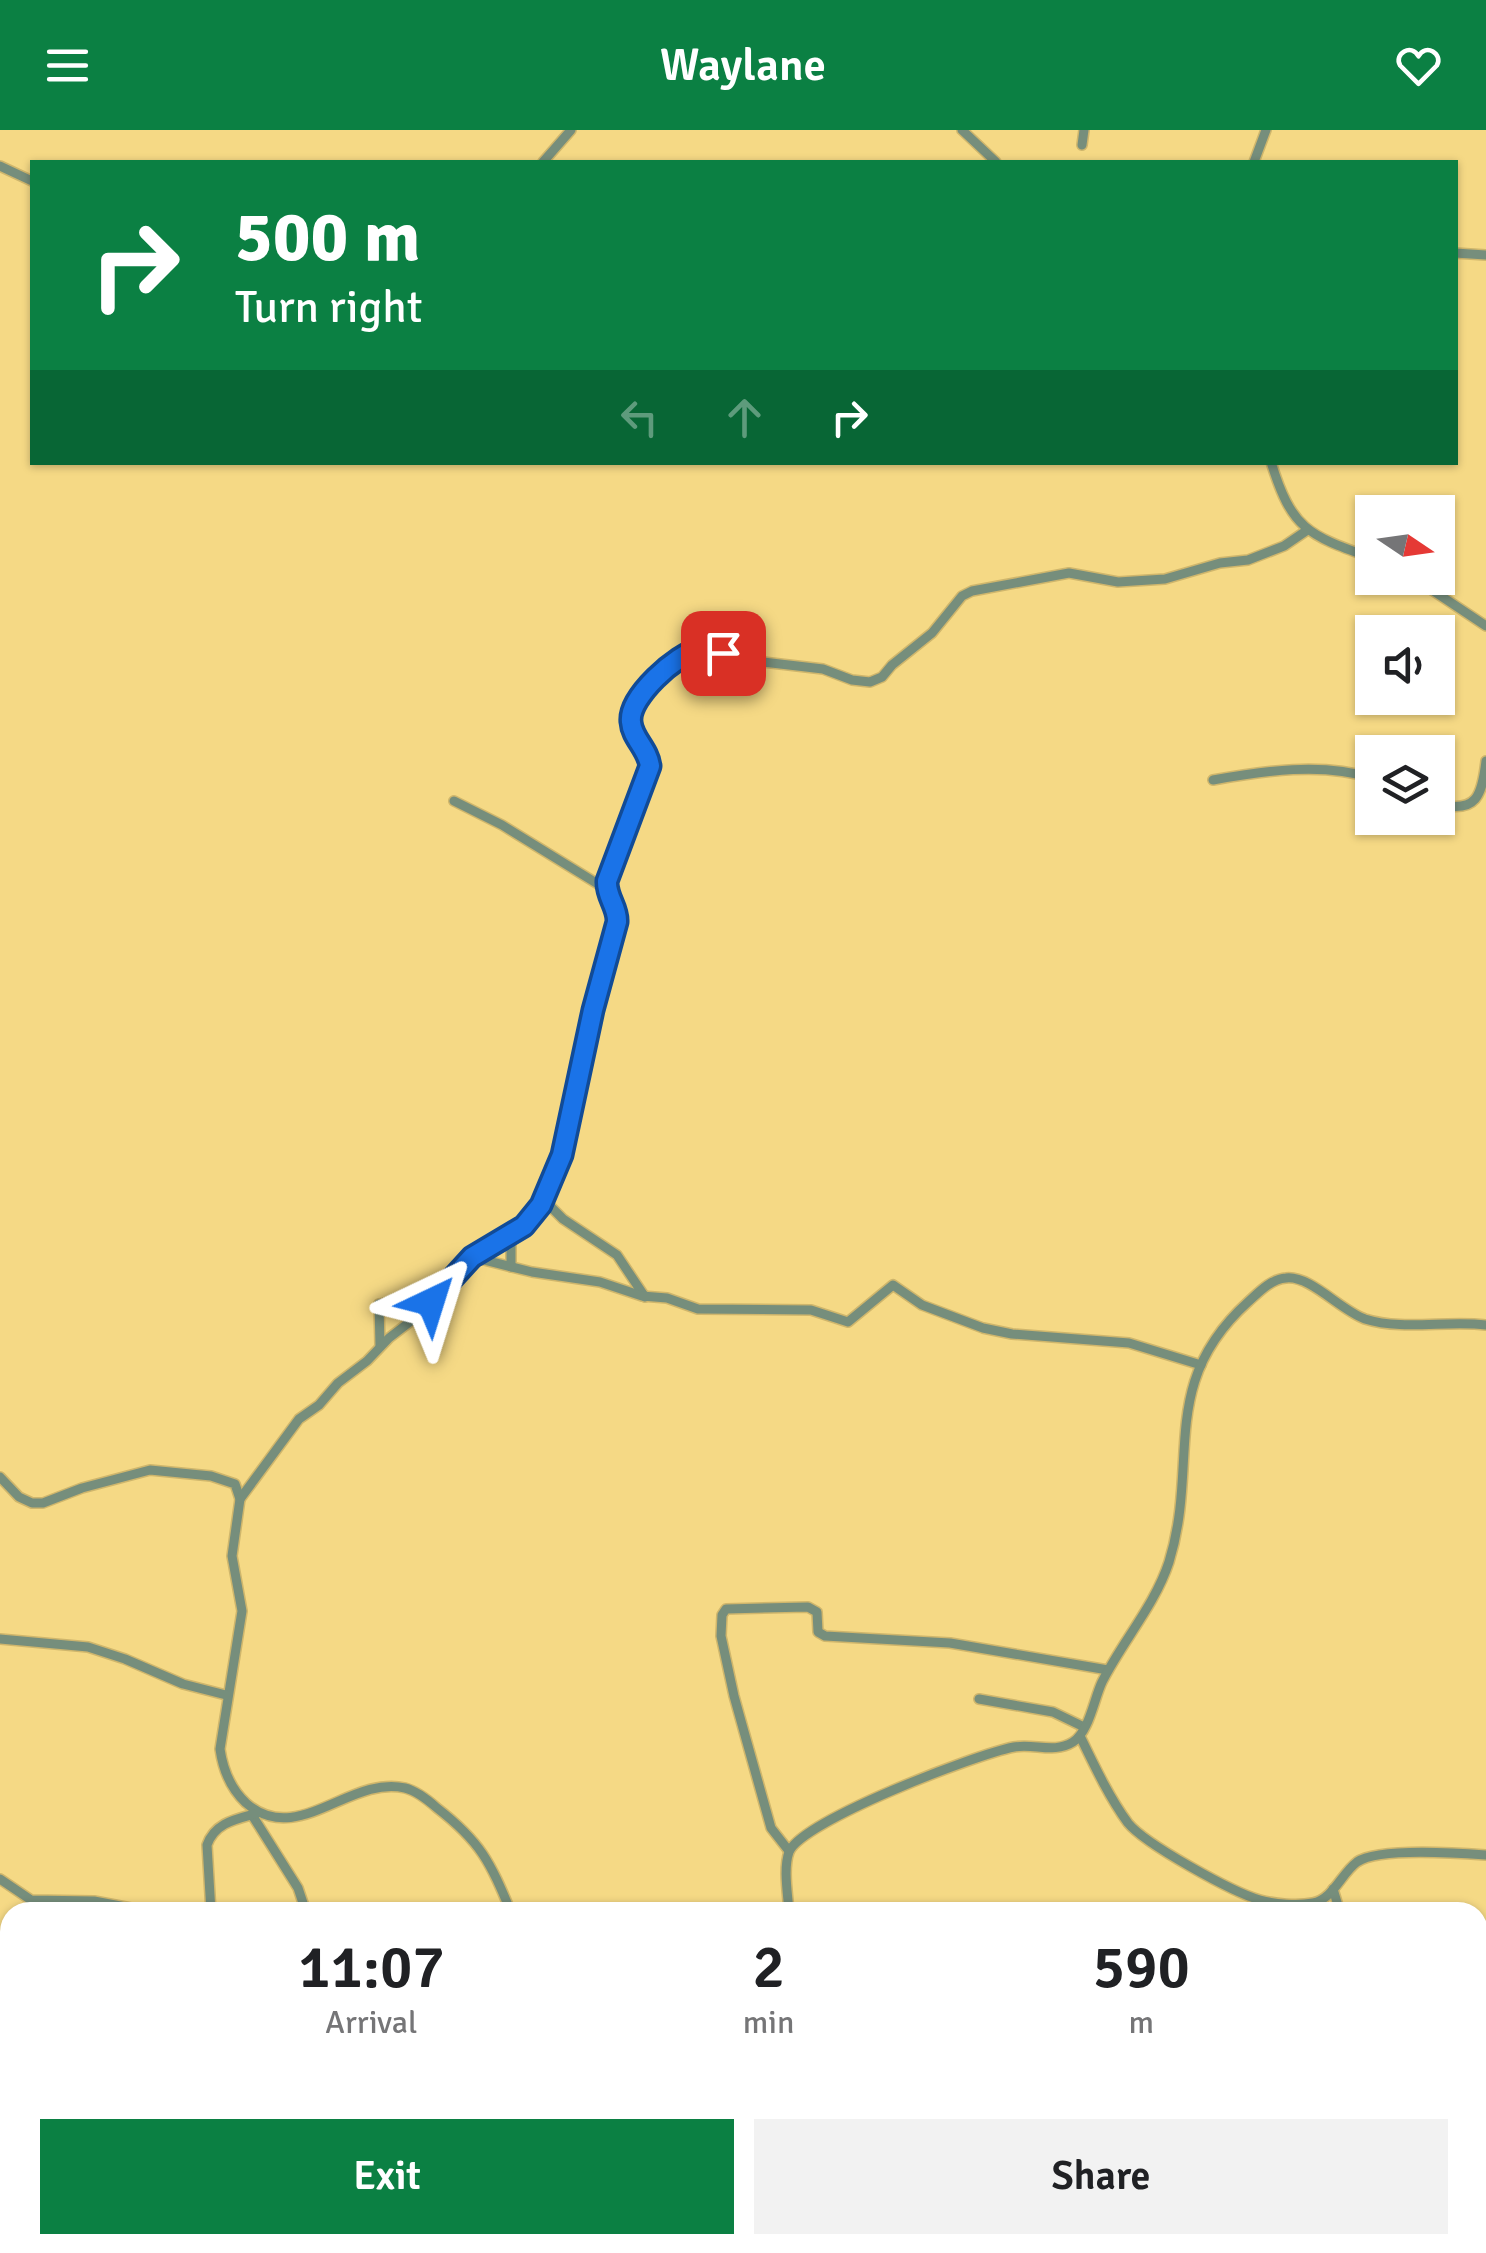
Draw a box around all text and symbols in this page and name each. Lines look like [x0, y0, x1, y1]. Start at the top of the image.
icon: menu [40, 38, 95, 93]
text: Waylane [660, 38, 826, 93]
icon: heart [1391, 38, 1446, 93]
text: 500 m [235, 194, 420, 280]
icon: right [70, 200, 200, 330]
text: Turn right [235, 280, 423, 335]
icon: left [612, 390, 667, 445]
icon: ahead [717, 390, 772, 445]
icon: right [822, 390, 877, 445]
north arrow [1355, 495, 1455, 595]
map controls [1355, 495, 1455, 835]
pin [681, 611, 766, 696]
button: sound [1355, 615, 1455, 715]
icon: arrive [696, 626, 751, 681]
button: layers [1355, 735, 1455, 835]
position arrow [379, 1250, 483, 1354]
text: 11:07 [298, 1931, 445, 2005]
text: 2 [752, 1931, 785, 2005]
text: 590 [1093, 1931, 1190, 2005]
text: Arrival [325, 2003, 418, 2042]
text: min [743, 2003, 794, 2042]
text: m [1128, 2003, 1154, 2042]
button: Exit [40, 2119, 734, 2234]
button: Share [754, 2119, 1448, 2234]

